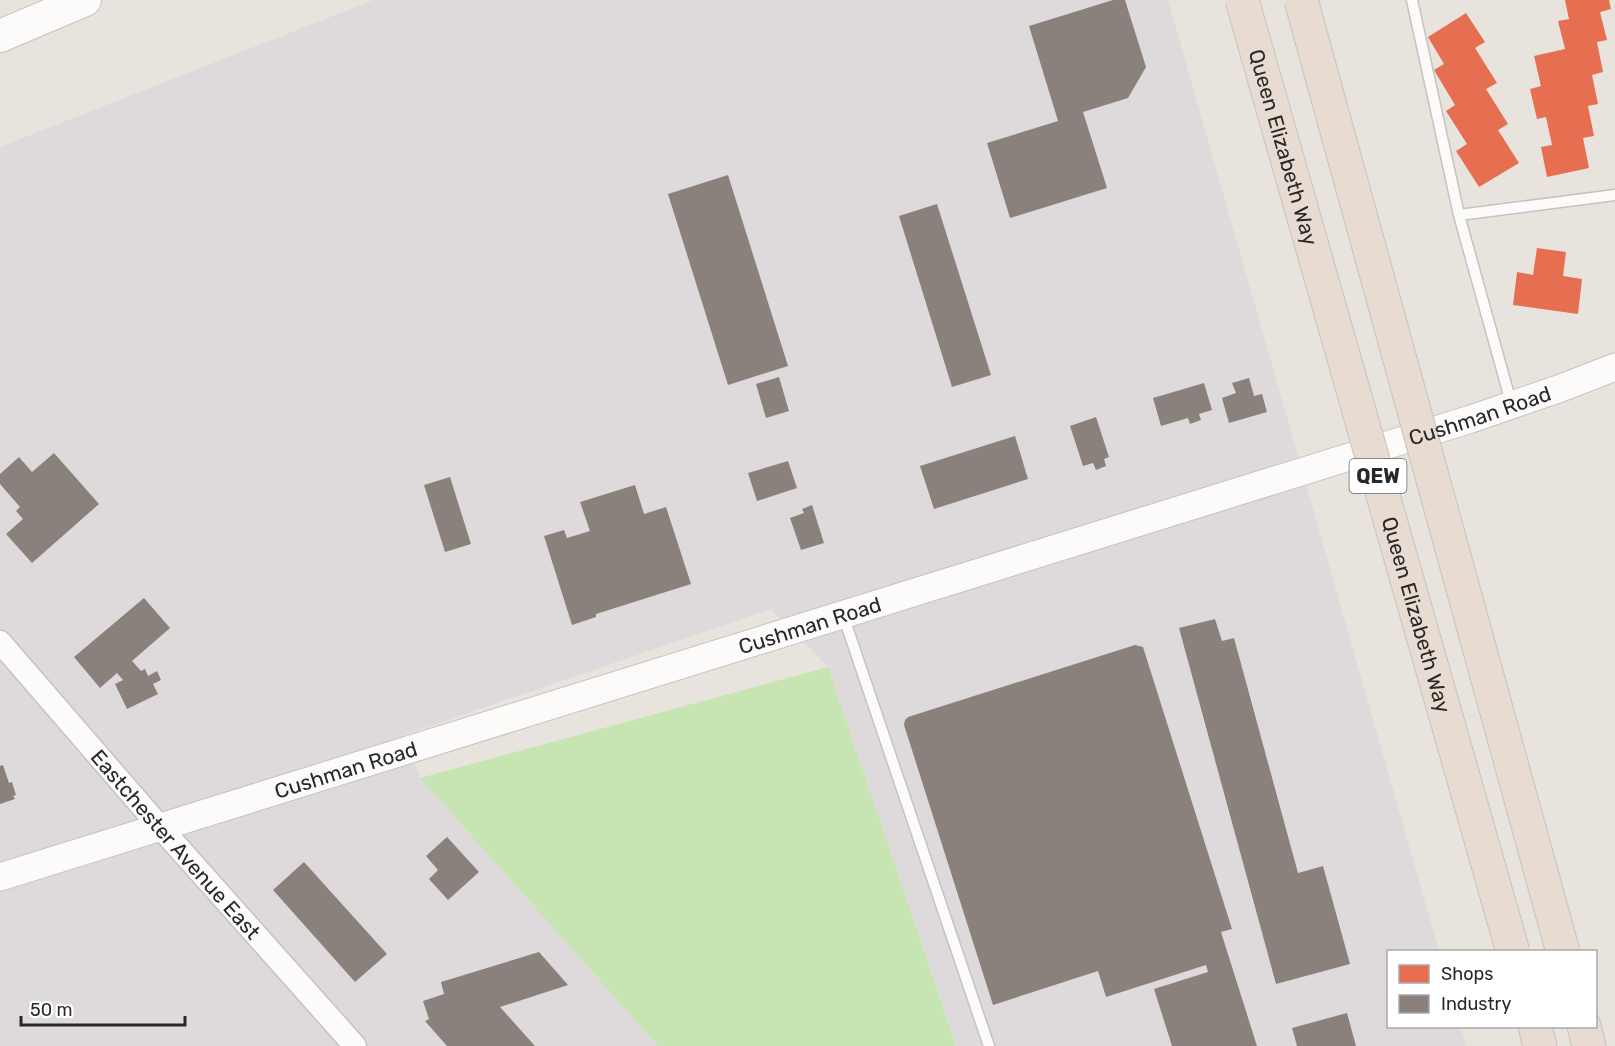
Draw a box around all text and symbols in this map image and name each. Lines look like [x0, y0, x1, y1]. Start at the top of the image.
street label: Queen Elizabeth Way [1244, 46, 1324, 249]
street label: Cushman Road [1406, 380, 1554, 450]
road number: QEW [1350, 459, 1406, 493]
street label: Queen Elizabeth Way [1377, 514, 1457, 716]
street label: Cushman Road [735, 591, 884, 659]
street label: Cushman Road [271, 735, 420, 803]
street label: Eastchester Avenue East [86, 744, 266, 944]
legend [1387, 950, 1597, 1028]
text: Shops [1441, 963, 1493, 985]
scale bar [21, 989, 184, 1027]
text: Industry [1441, 993, 1511, 1015]
text: 50 m [30, 999, 73, 1021]

